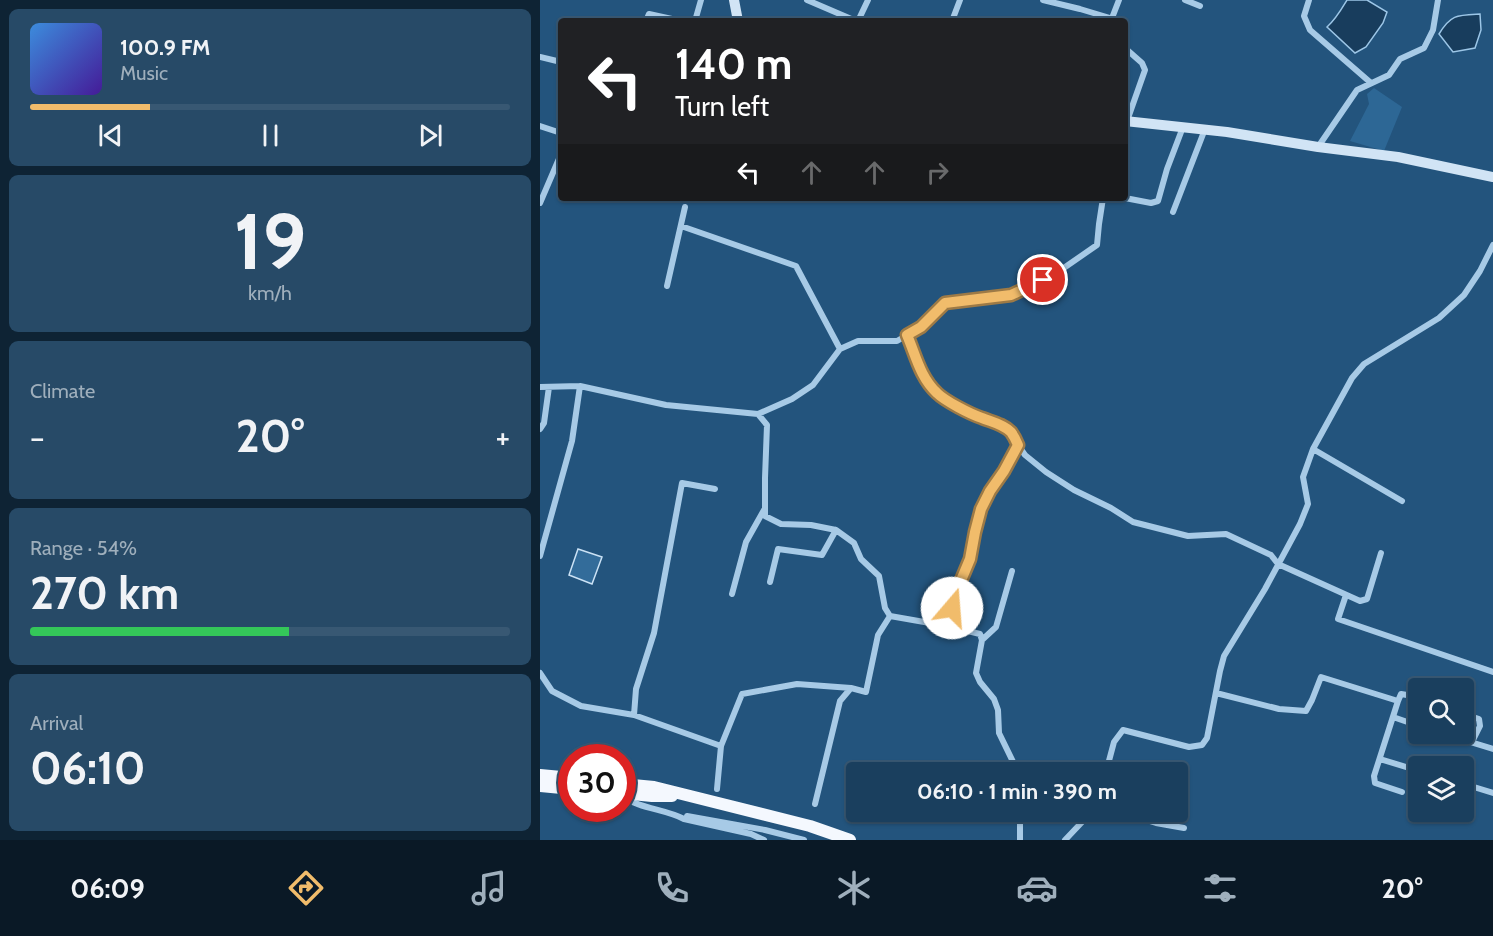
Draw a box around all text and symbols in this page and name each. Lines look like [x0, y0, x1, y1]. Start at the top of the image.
text: 100.9 FM [120, 34, 210, 61]
text: 140 m [675, 38, 792, 90]
icon: left [576, 42, 654, 120]
text: Music [120, 61, 168, 85]
text: Turn left [675, 90, 769, 123]
icon: previous [94, 119, 127, 152]
icon: pause [254, 119, 287, 152]
icon: next [414, 119, 447, 152]
icon: left [732, 156, 765, 189]
icon: ahead [795, 156, 828, 189]
icon: ahead [858, 156, 891, 189]
icon: right [921, 156, 954, 189]
text: 19 [234, 194, 306, 289]
pin [1017, 254, 1068, 305]
icon: arrive [1026, 263, 1059, 296]
text: km/h [248, 281, 292, 305]
text: Climate [30, 379, 95, 403]
text: 20° [236, 409, 304, 463]
text: − [30, 417, 45, 457]
text: + [495, 417, 510, 457]
text: Range · 54% [30, 536, 137, 560]
text: 270 km [30, 566, 179, 620]
position arrow [920, 576, 984, 640]
map controls [1408, 678, 1474, 822]
button: search [1408, 678, 1474, 744]
text: Arrival [30, 711, 83, 735]
text: 06:10 [30, 741, 145, 795]
speed limit sign: 30 [558, 744, 636, 822]
button: layers [1408, 756, 1474, 822]
text: 06:10 · 1 min · 390 m [917, 778, 1117, 805]
icon: directions [285, 867, 327, 909]
icon: music [468, 867, 510, 909]
icon: phone [651, 867, 693, 909]
icon: climate [833, 867, 875, 909]
icon: car [1016, 867, 1058, 909]
icon: filters [1199, 867, 1241, 909]
text: 06:09 [70, 872, 145, 905]
text: 20° [1382, 872, 1423, 905]

